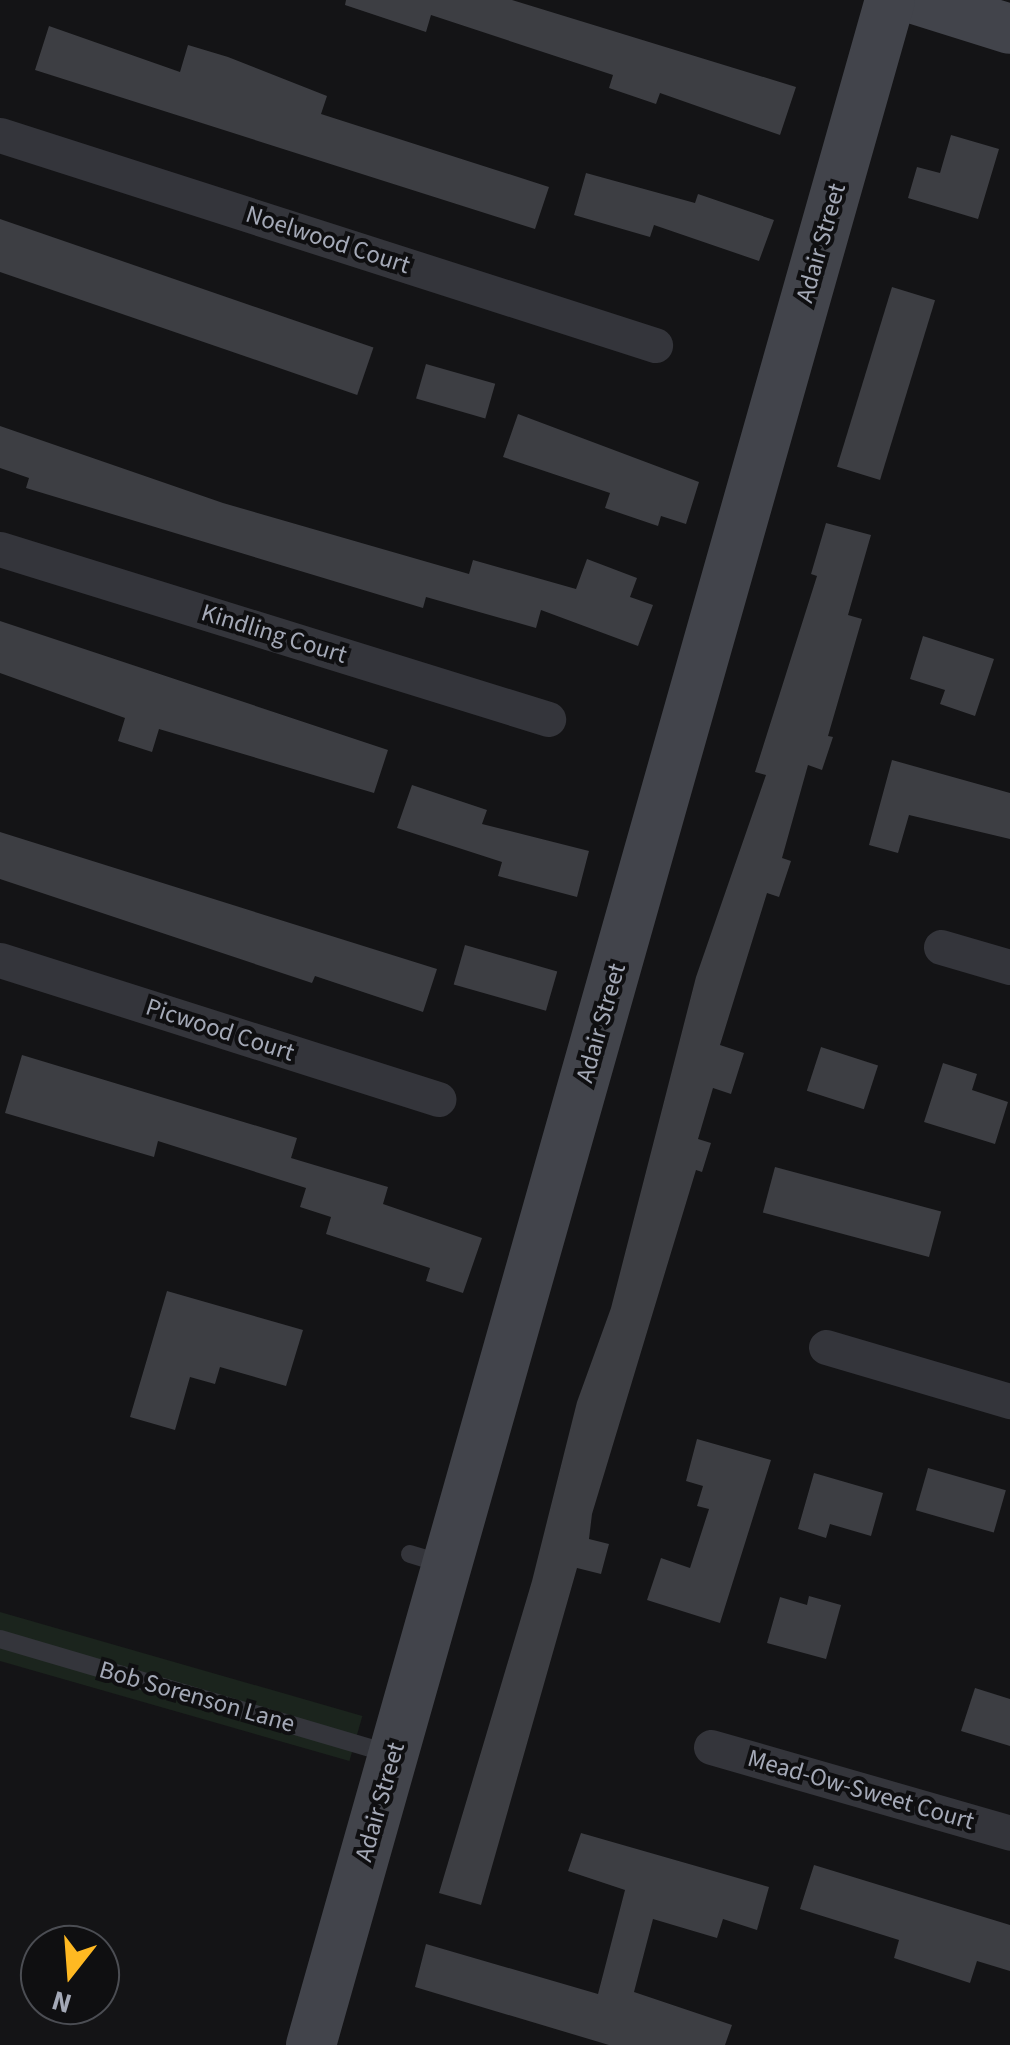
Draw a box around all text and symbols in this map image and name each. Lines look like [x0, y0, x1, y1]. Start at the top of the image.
street label: Adair Street [790, 180, 852, 306]
street label: Noelwood Court [242, 199, 414, 281]
street label: Kindling Court [198, 598, 350, 670]
street label: Adair Street [570, 960, 632, 1086]
street label: Picwood Court [142, 992, 298, 1068]
street label: Bob Sorenson Lane [96, 1655, 298, 1739]
street label: Adair Street [349, 1739, 411, 1865]
street label: Mead-Ow-Sweet Court [744, 1743, 978, 1837]
north arrow [20, 1925, 120, 2025]
text: N [47, 1980, 77, 2024]

